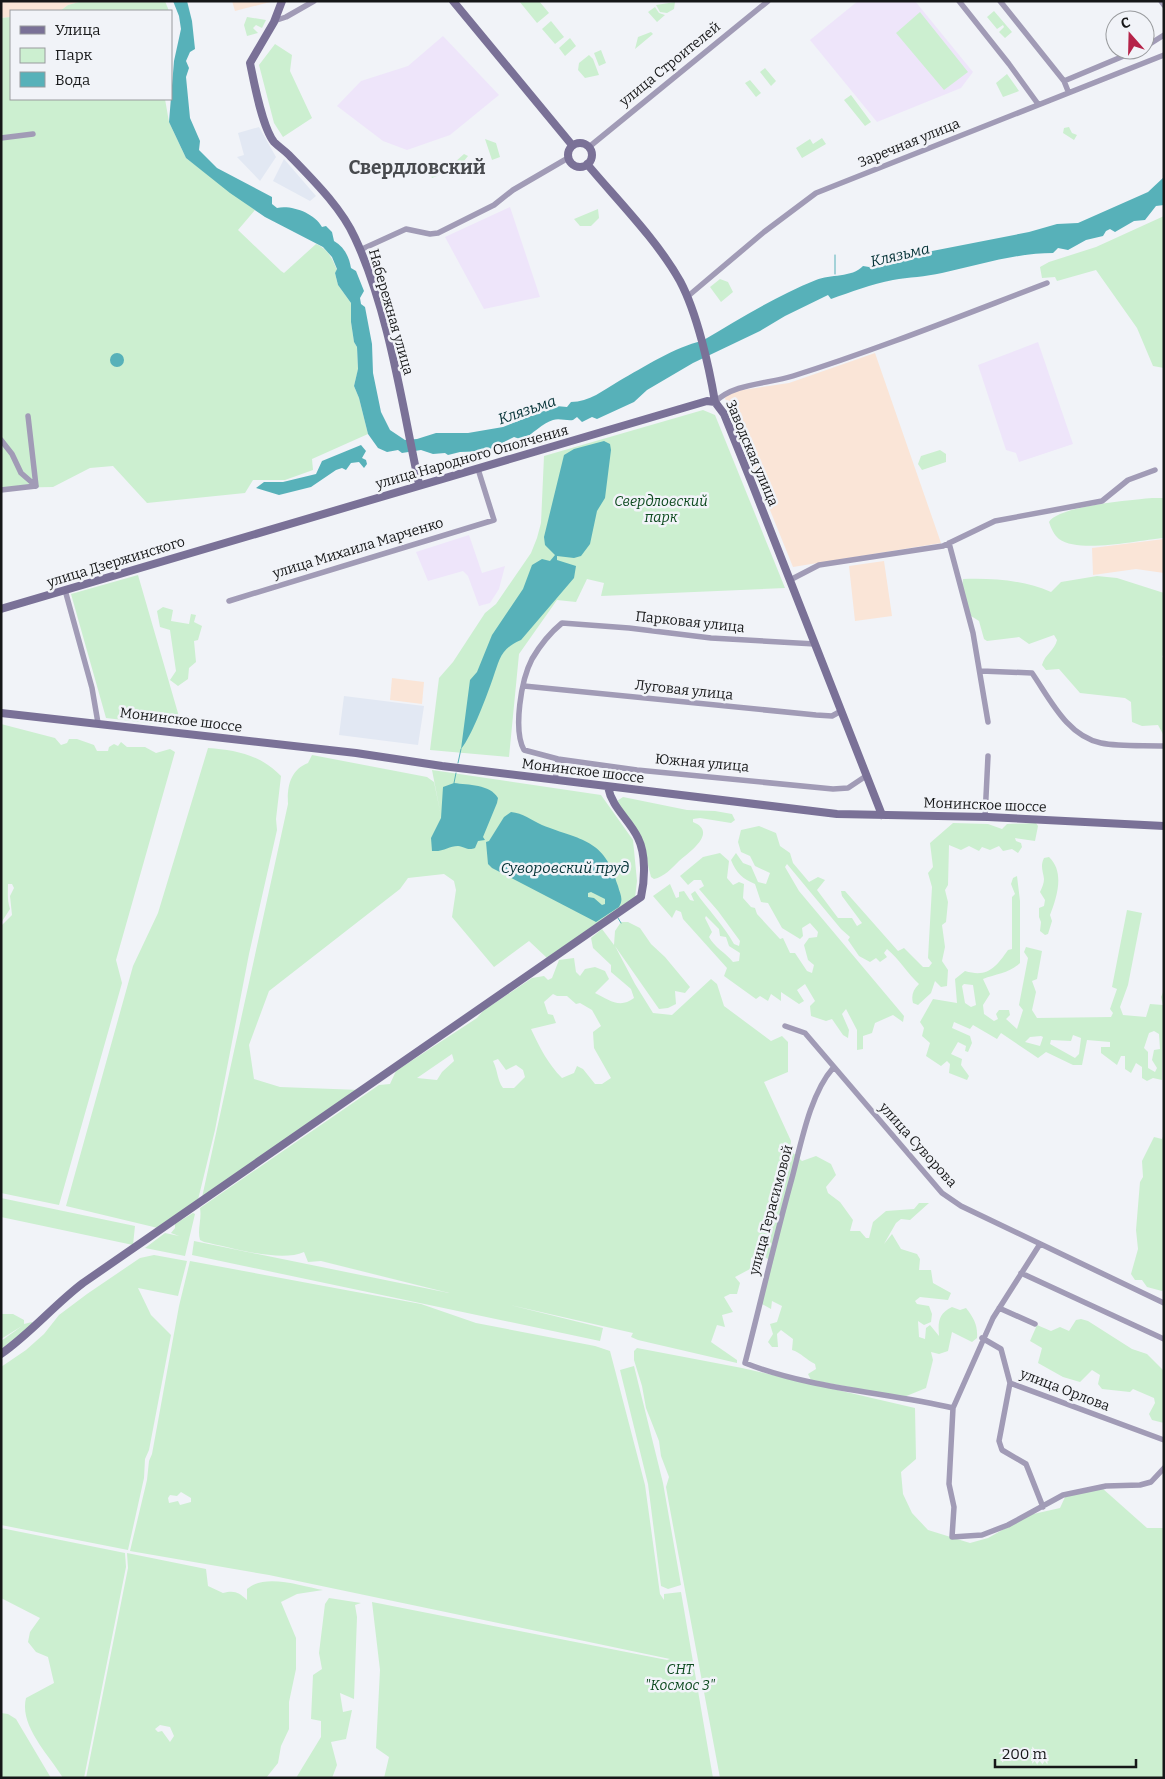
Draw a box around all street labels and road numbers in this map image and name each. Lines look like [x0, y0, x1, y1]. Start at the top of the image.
street label: улица Строителей [615, 18, 724, 110]
street label: Заречная улица [856, 115, 963, 171]
street label: Набережная улица [365, 247, 417, 377]
street label: Заводская улица [722, 397, 782, 509]
street label: улица Народного Ополчения [373, 421, 571, 493]
street label: улица Михаила Марченко [270, 514, 445, 582]
street label: улица Дзержинского [44, 533, 187, 591]
street label: Парковая улица [634, 608, 746, 636]
street label: Луговая улица [634, 676, 734, 704]
street label: Монинское шоссе [119, 704, 243, 736]
street label: Южная улица [654, 750, 750, 776]
street label: Монинское шоссе [521, 755, 645, 787]
street label: Монинское шоссе [923, 794, 1047, 816]
street label: улица Суворова [875, 1098, 961, 1191]
street label: улица Герасимовой [745, 1143, 797, 1278]
street label: улица Орлова [1017, 1365, 1112, 1415]

